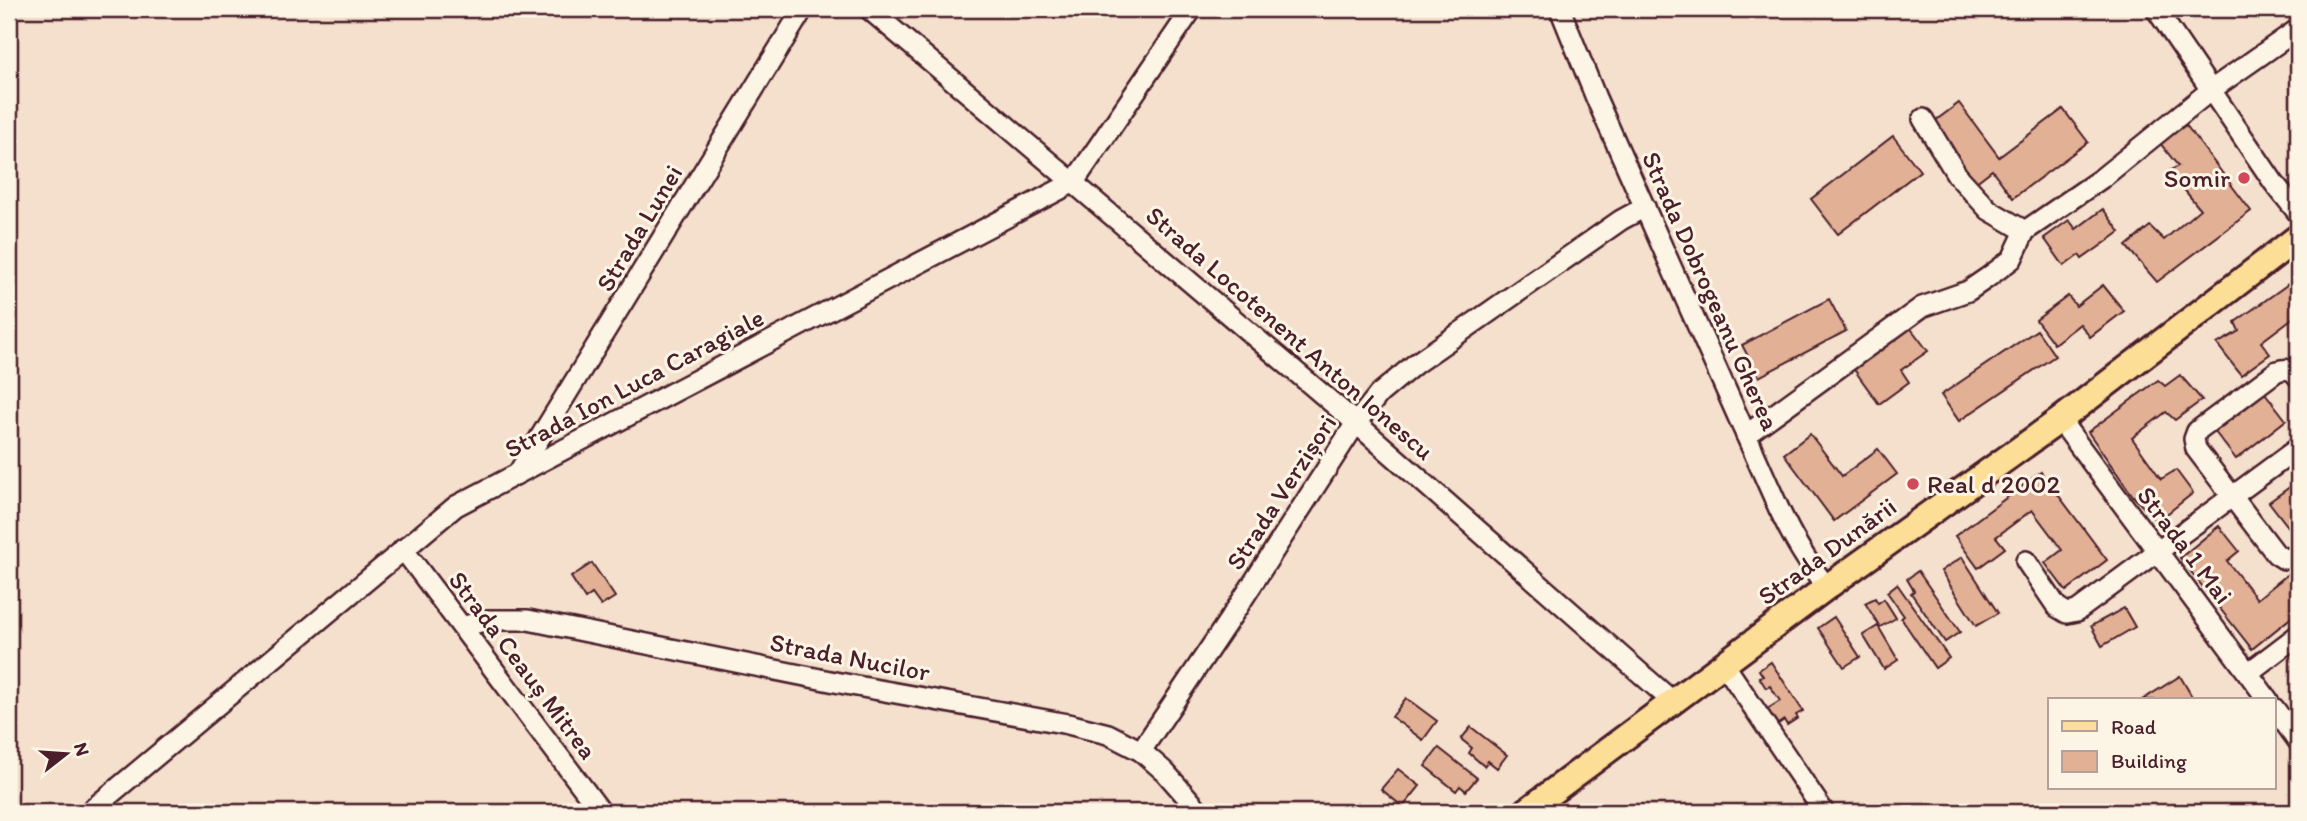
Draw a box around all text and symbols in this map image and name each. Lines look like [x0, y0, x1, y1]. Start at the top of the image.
street label: Strada Dobrogeanu Gherea [1635, 147, 1787, 436]
street label: Strada Lunei [589, 159, 689, 297]
place label: Somir [2164, 162, 2230, 194]
marker: Somir [2236, 170, 2252, 186]
street label: Strada Locotenent Anton Ionescu [1139, 199, 1441, 467]
street label: Strada Ion Luca Caragiale [499, 301, 769, 465]
street label: Strada Verzișori [1219, 408, 1343, 576]
place label: Real d 2002 [1927, 468, 2060, 500]
marker: Real d 2002 [1905, 476, 1921, 492]
street label: Strada 1 Mai [2130, 480, 2240, 610]
street label: Strada Dunării [1751, 490, 1903, 612]
street label: Strada Ceauș Mitrea [442, 565, 604, 766]
street label: Strada Nucilor [767, 626, 933, 688]
legend [2048, 698, 2276, 790]
text: Road [2111, 714, 2157, 739]
north arrow [32, 720, 102, 790]
text: N [69, 740, 95, 759]
text: Building [2111, 748, 2187, 773]

